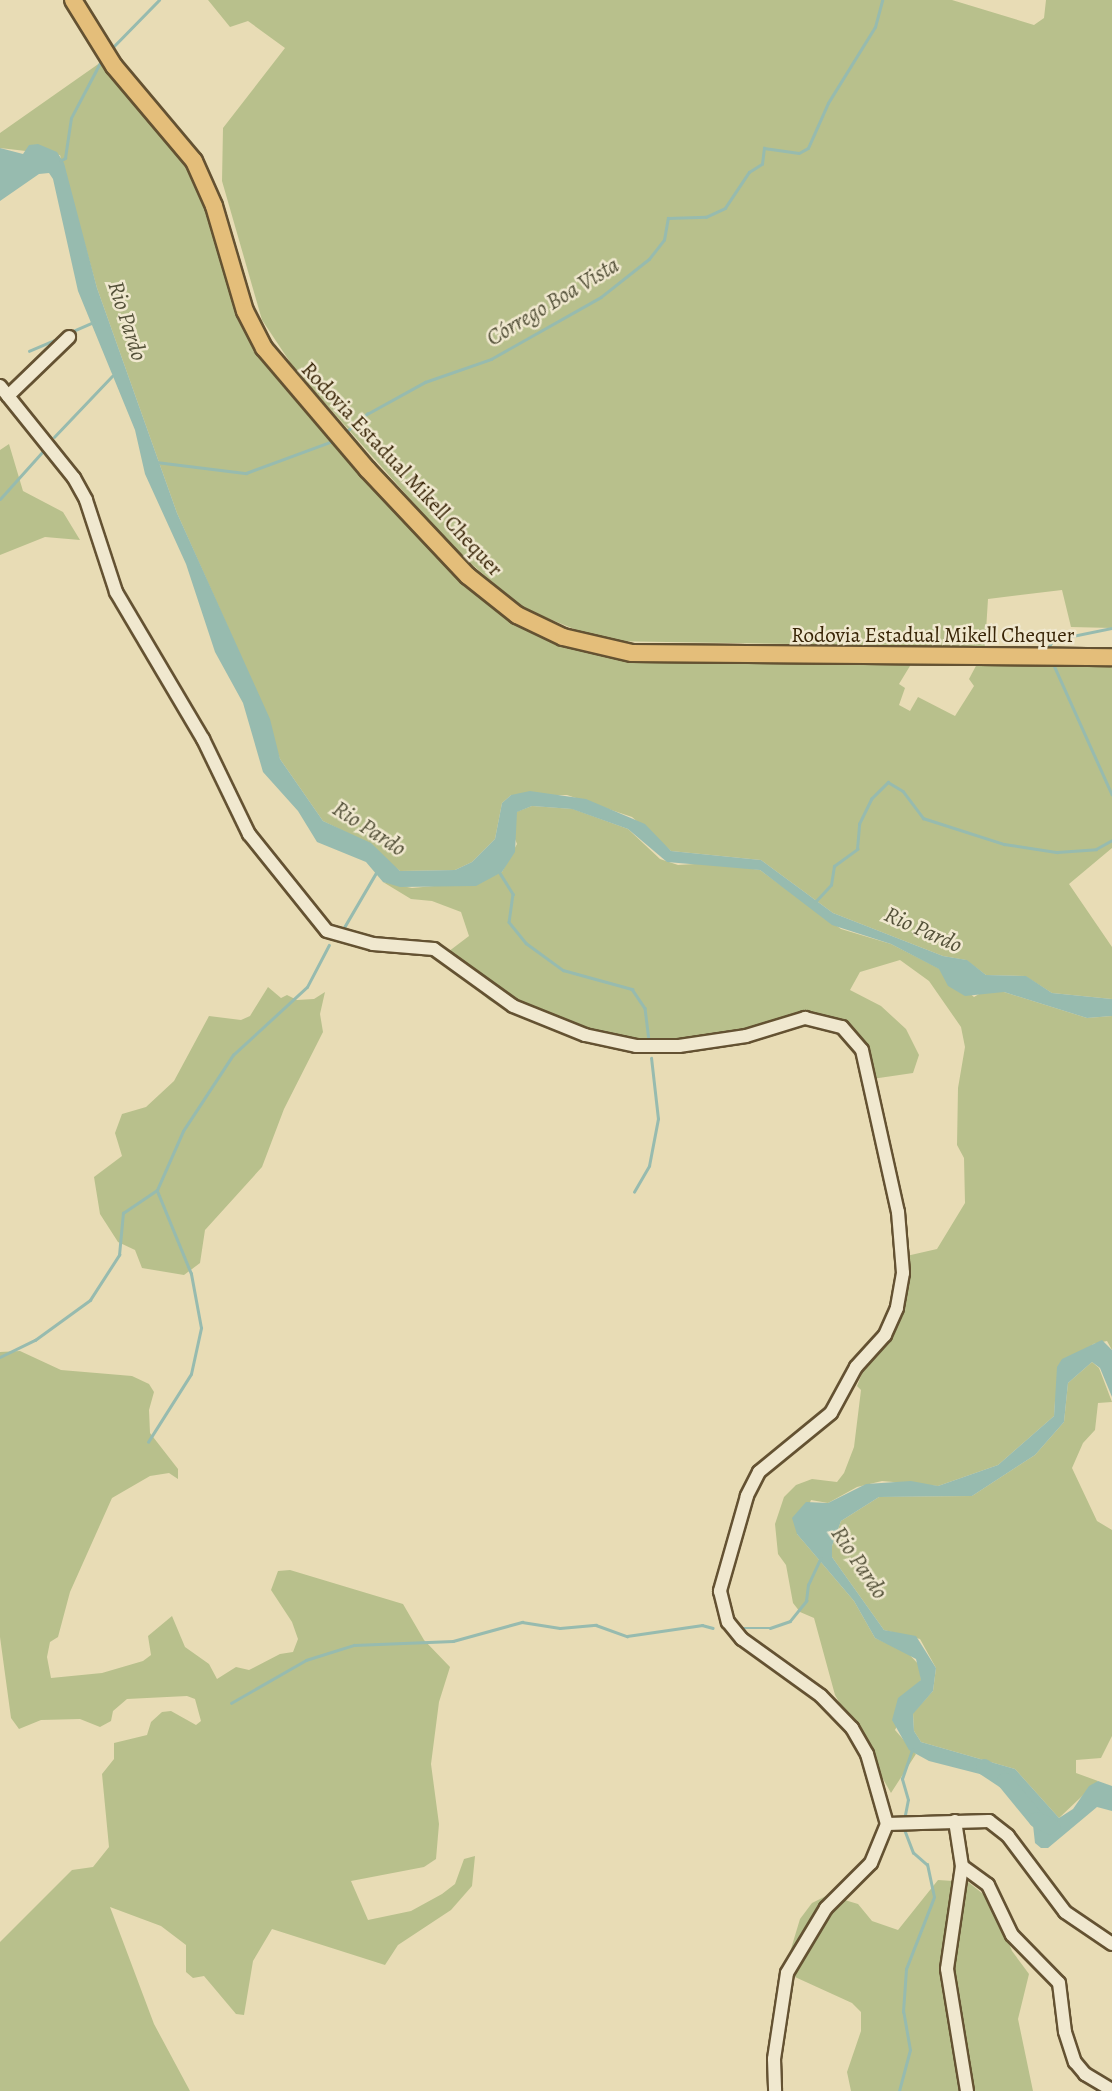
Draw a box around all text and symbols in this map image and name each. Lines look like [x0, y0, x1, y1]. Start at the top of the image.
water label: Córrego Boa Vista [482, 252, 624, 352]
water label: Rio Pardo [101, 278, 153, 364]
street label: Rodovia Estadual Mikell Chequer [296, 357, 508, 581]
street label: Rodovia Estadual Mikell Chequer [791, 622, 1075, 648]
water label: Rio Pardo [327, 795, 411, 863]
water label: Rio Pardo [880, 901, 966, 959]
water label: Rio Pardo [825, 1521, 893, 1605]

